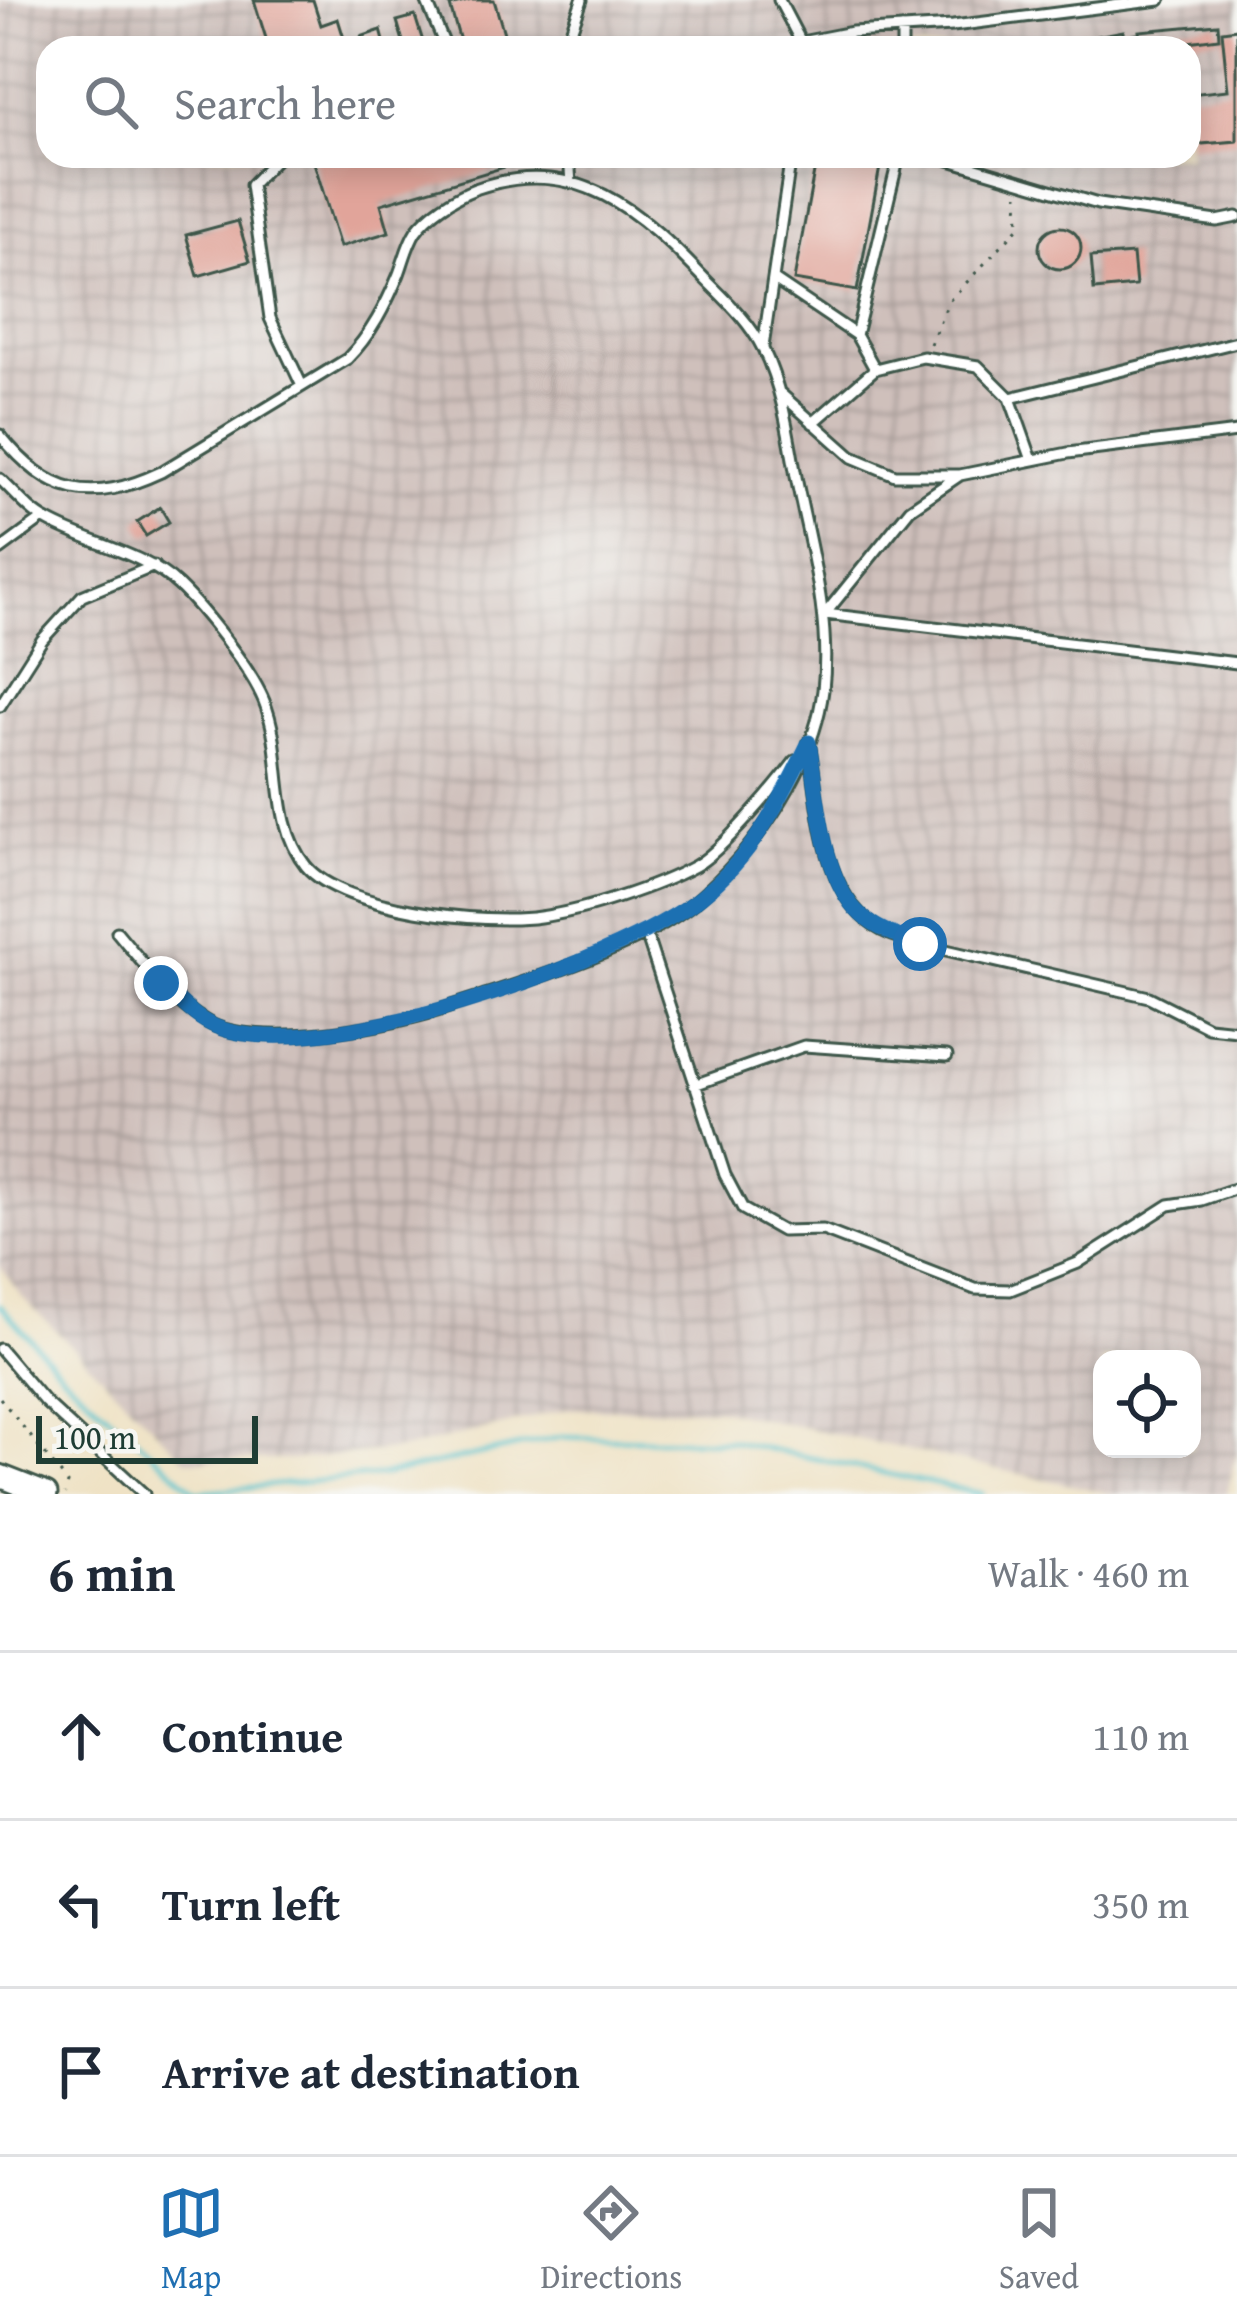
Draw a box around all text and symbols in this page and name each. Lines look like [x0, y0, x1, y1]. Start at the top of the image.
search box [36, 36, 1201, 168]
icon: search [78, 69, 144, 135]
text: Search here [174, 70, 396, 135]
route start [893, 917, 947, 971]
route end [134, 956, 188, 1010]
map controls [1093, 1350, 1201, 1458]
button: locate [1093, 1350, 1201, 1458]
scale bar [36, 1410, 258, 1463]
text: 100 m [54, 1413, 136, 1461]
text: 6 min [48, 1535, 175, 1610]
text: Walk · 460 m [988, 1544, 1189, 1601]
icon: ahead [48, 1703, 114, 1769]
text: Continue [162, 1703, 343, 1768]
text: 110 m [1092, 1707, 1189, 1764]
icon: left [48, 1871, 114, 1937]
text: Turn left [162, 1871, 340, 1936]
text: 350 m [1092, 1875, 1189, 1932]
icon: arrive [48, 2039, 114, 2105]
text: Arrive at destination [162, 2039, 580, 2104]
tab: Map [158, 2180, 224, 2300]
tab: Directions [541, 2180, 682, 2300]
tab: Saved [999, 2180, 1079, 2300]

